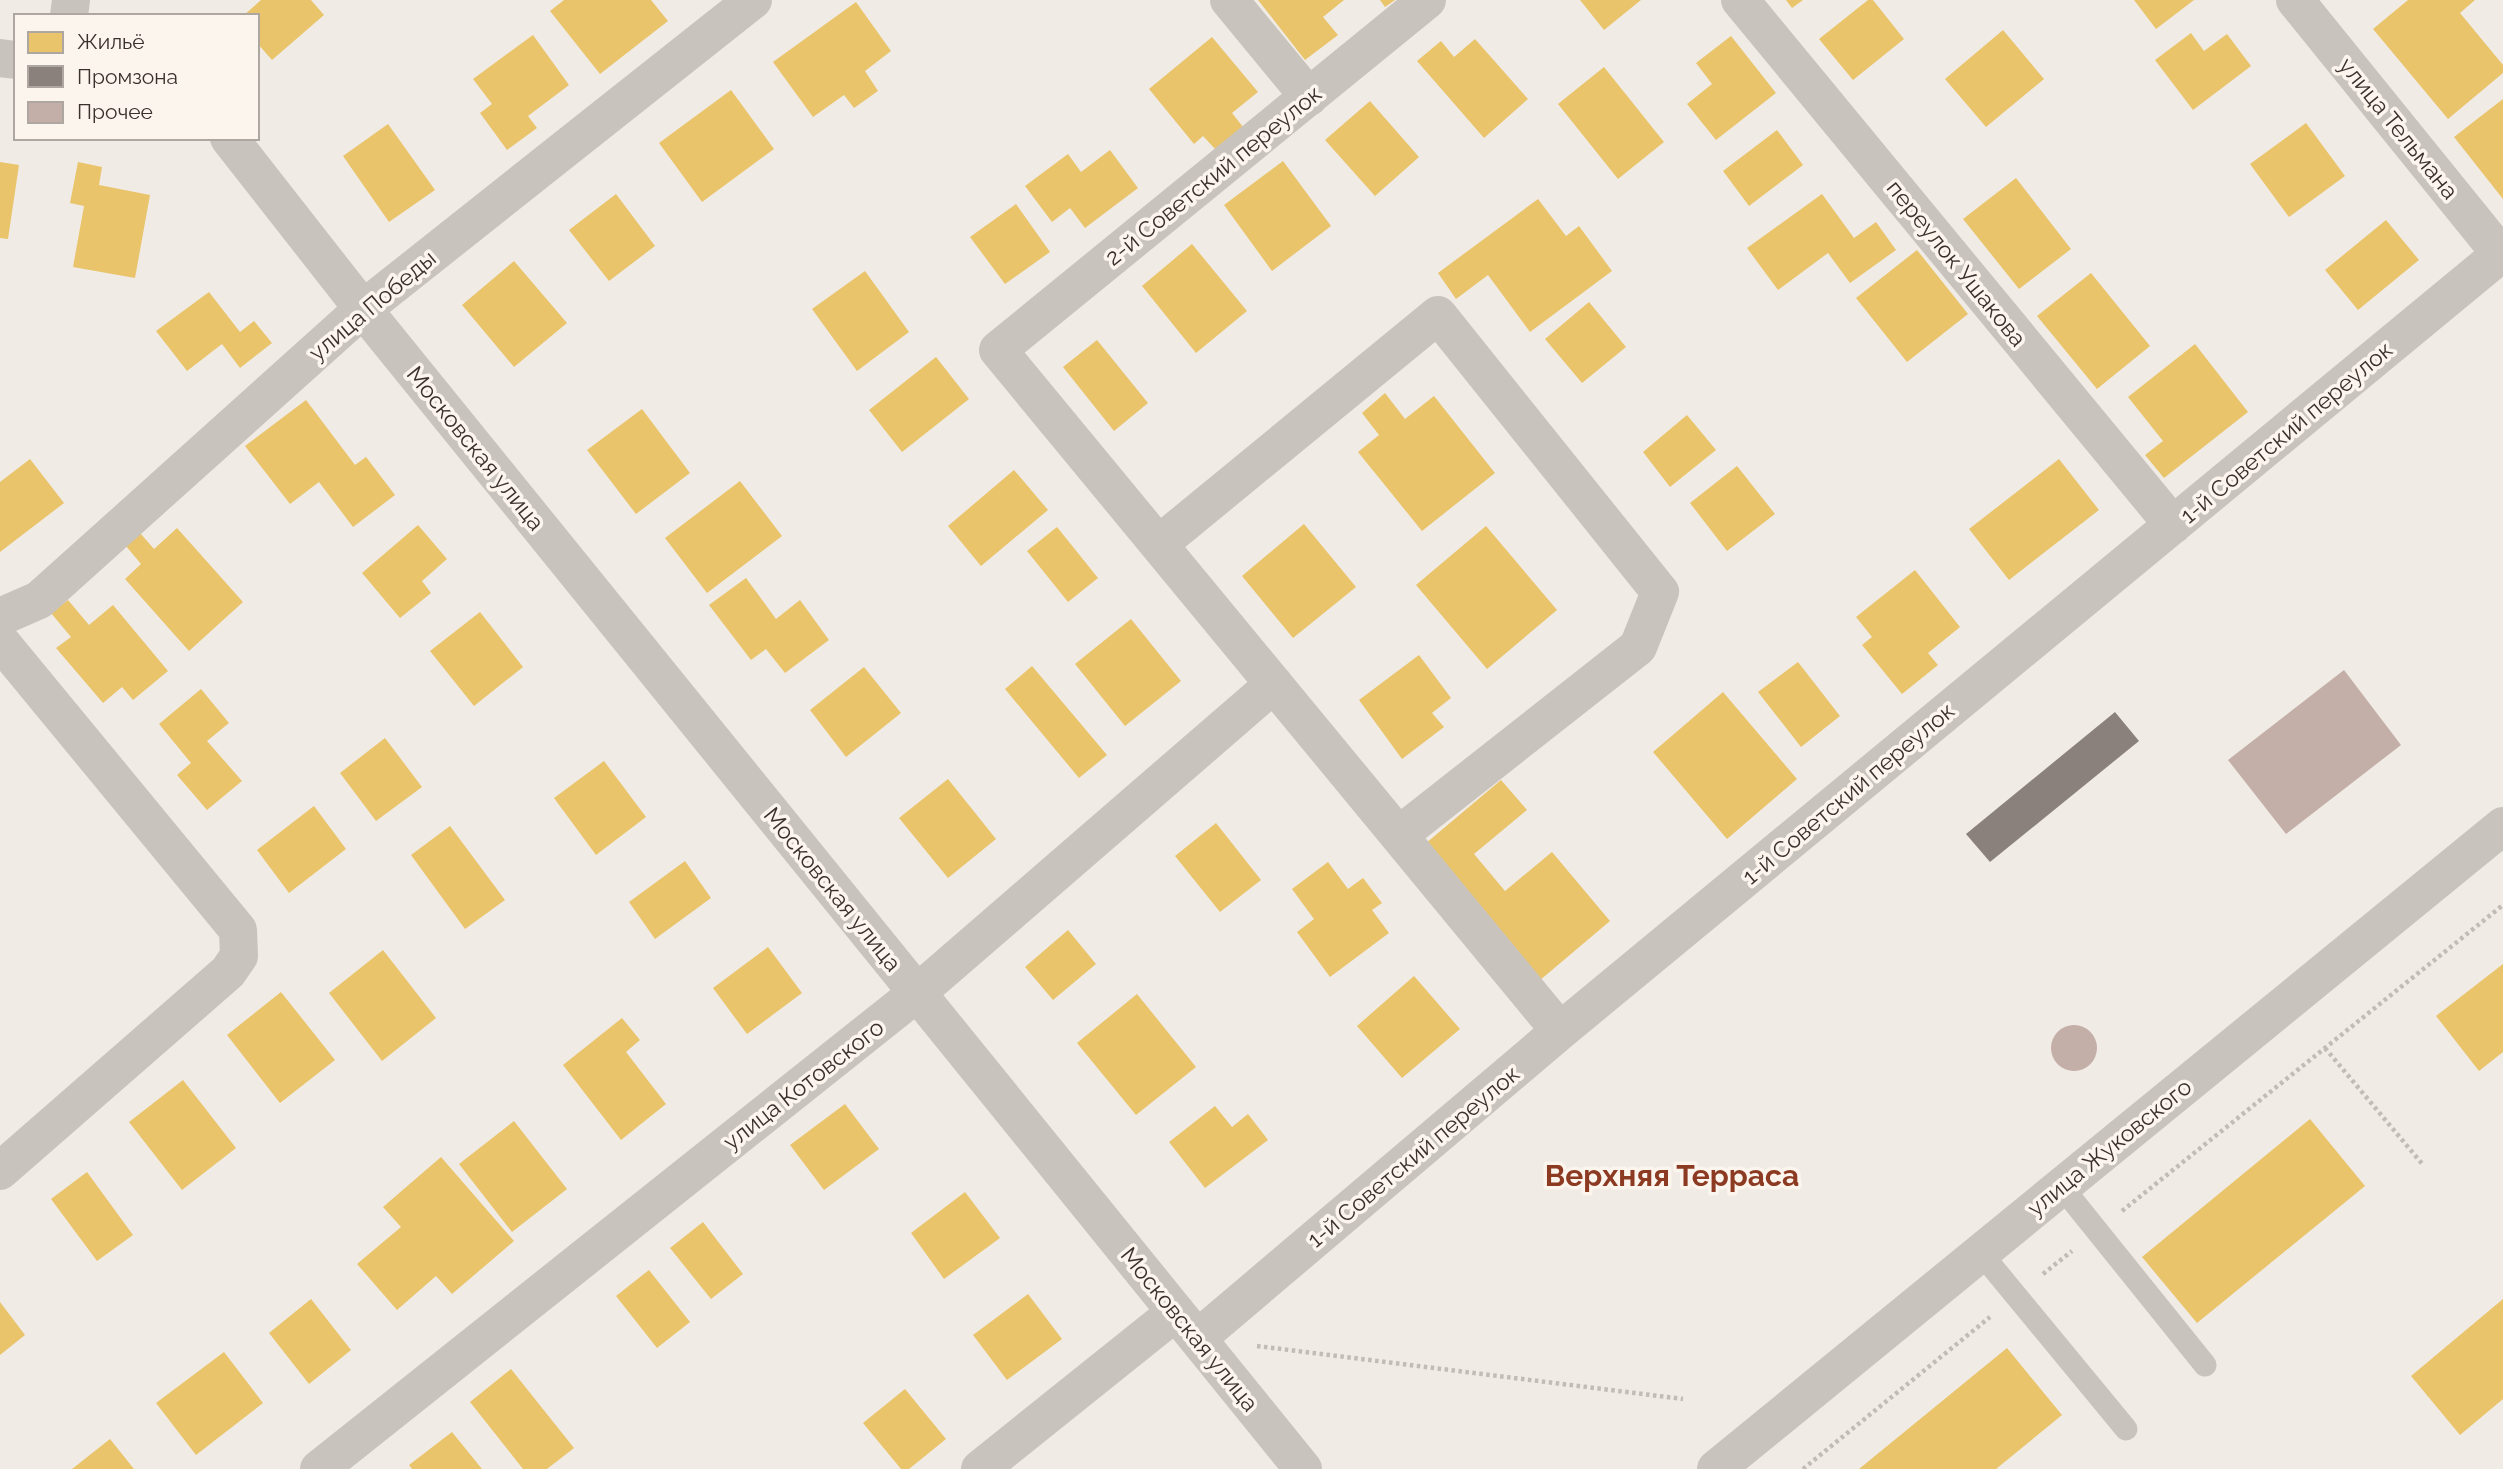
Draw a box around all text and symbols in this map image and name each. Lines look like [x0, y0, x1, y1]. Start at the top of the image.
legend [14, 14, 259, 140]
text: Жильё [77, 29, 145, 54]
street label: улица Тельмана [2334, 52, 2464, 204]
text: Промзона [77, 64, 178, 89]
street label: 2-й Советский переулок [1099, 79, 1327, 271]
text: Прочее [77, 99, 153, 124]
street label: переулок Ушакова [1882, 174, 2032, 352]
street label: улица Победы [303, 244, 441, 366]
street label: 1-й Советский переулок [2175, 336, 2397, 528]
street label: Московская улица [402, 361, 550, 535]
street label: 1-й Советский переулок [1737, 697, 1959, 889]
street label: Московская улица [759, 802, 907, 976]
street label: улица Котовского [717, 1013, 889, 1155]
street label: 1-й Советский переулок [1302, 1060, 1524, 1252]
street label: улица Жуковского [2022, 1073, 2196, 1221]
district label: Верхняя Терраса [1545, 1158, 1799, 1193]
street label: Московская улица [1116, 1242, 1264, 1416]

